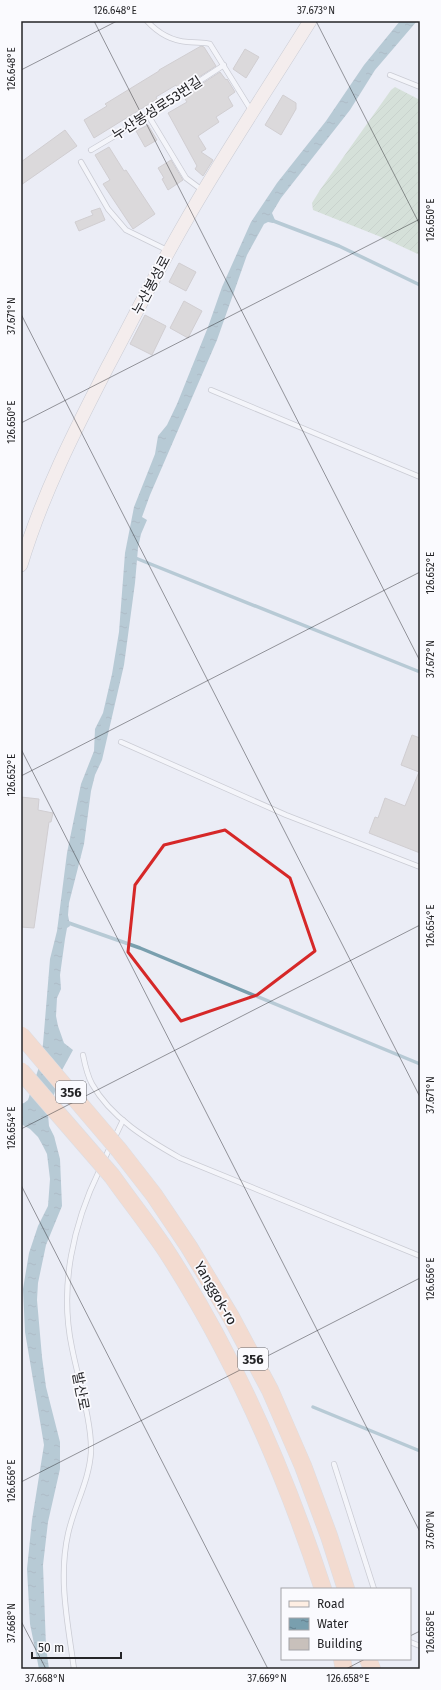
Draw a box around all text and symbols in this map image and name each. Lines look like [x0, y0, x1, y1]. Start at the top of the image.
text: 126.648°E [93, 5, 137, 17]
text: 37.673°N [297, 5, 335, 17]
text: 126.648°E [6, 47, 18, 91]
street label: 누산봉성로53번길 [109, 73, 206, 144]
text: 126.650°E [425, 198, 437, 242]
street label: 누산봉성로 [129, 253, 174, 318]
text: 37.671°N [6, 297, 18, 335]
text: 126.650°E [6, 400, 18, 444]
text: 126.652°E [425, 552, 437, 594]
text: 37.672°N [425, 640, 437, 678]
text: 126.652°E [6, 754, 18, 796]
text: 126.654°E [425, 904, 437, 948]
text: 37.671°N [425, 1076, 437, 1114]
road number: 356 [56, 1081, 86, 1103]
text: 126.654°E [6, 1106, 18, 1150]
text: 126.656°E [425, 1257, 437, 1301]
street label: Yanggok-ro [191, 1259, 241, 1328]
road number: 356 [238, 1348, 268, 1370]
street label: 발산로 [68, 1371, 93, 1412]
text: 126.656°E [6, 1459, 18, 1503]
text: 37.670°N [425, 1511, 437, 1549]
legend [281, 1588, 411, 1660]
text: Road [317, 1597, 345, 1611]
text: 37.668°N [6, 1603, 18, 1643]
text: 126.658°E [425, 1610, 437, 1654]
text: Water [317, 1617, 349, 1631]
scale bar [32, 1634, 121, 1660]
text: Building [317, 1637, 363, 1651]
text: 50 m [38, 1641, 64, 1655]
text: 37.668°N [25, 1673, 65, 1685]
text: 37.669°N [247, 1673, 287, 1685]
text: 126.658°E [326, 1673, 370, 1685]

